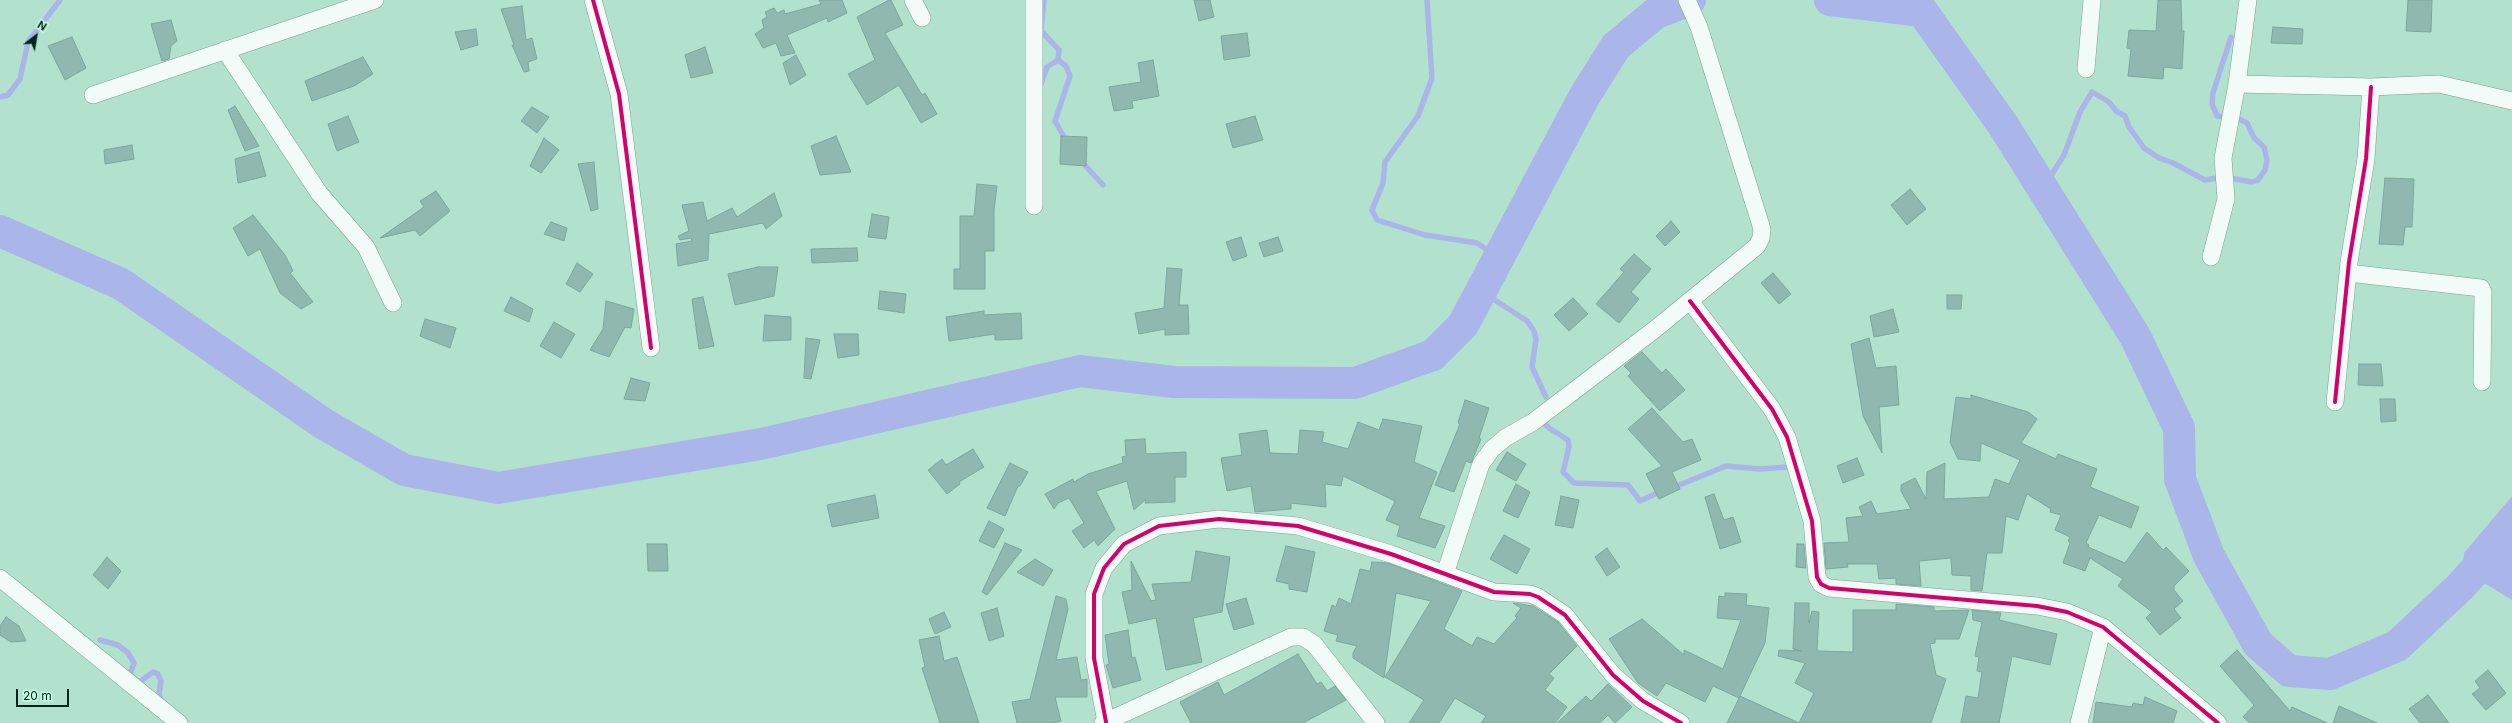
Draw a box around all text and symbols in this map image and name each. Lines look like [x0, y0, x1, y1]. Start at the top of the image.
north arrow [16, 16, 56, 56]
text: N [35, 18, 49, 34]
scale bar [18, 681, 71, 707]
text: 20 m [23, 688, 52, 703]

